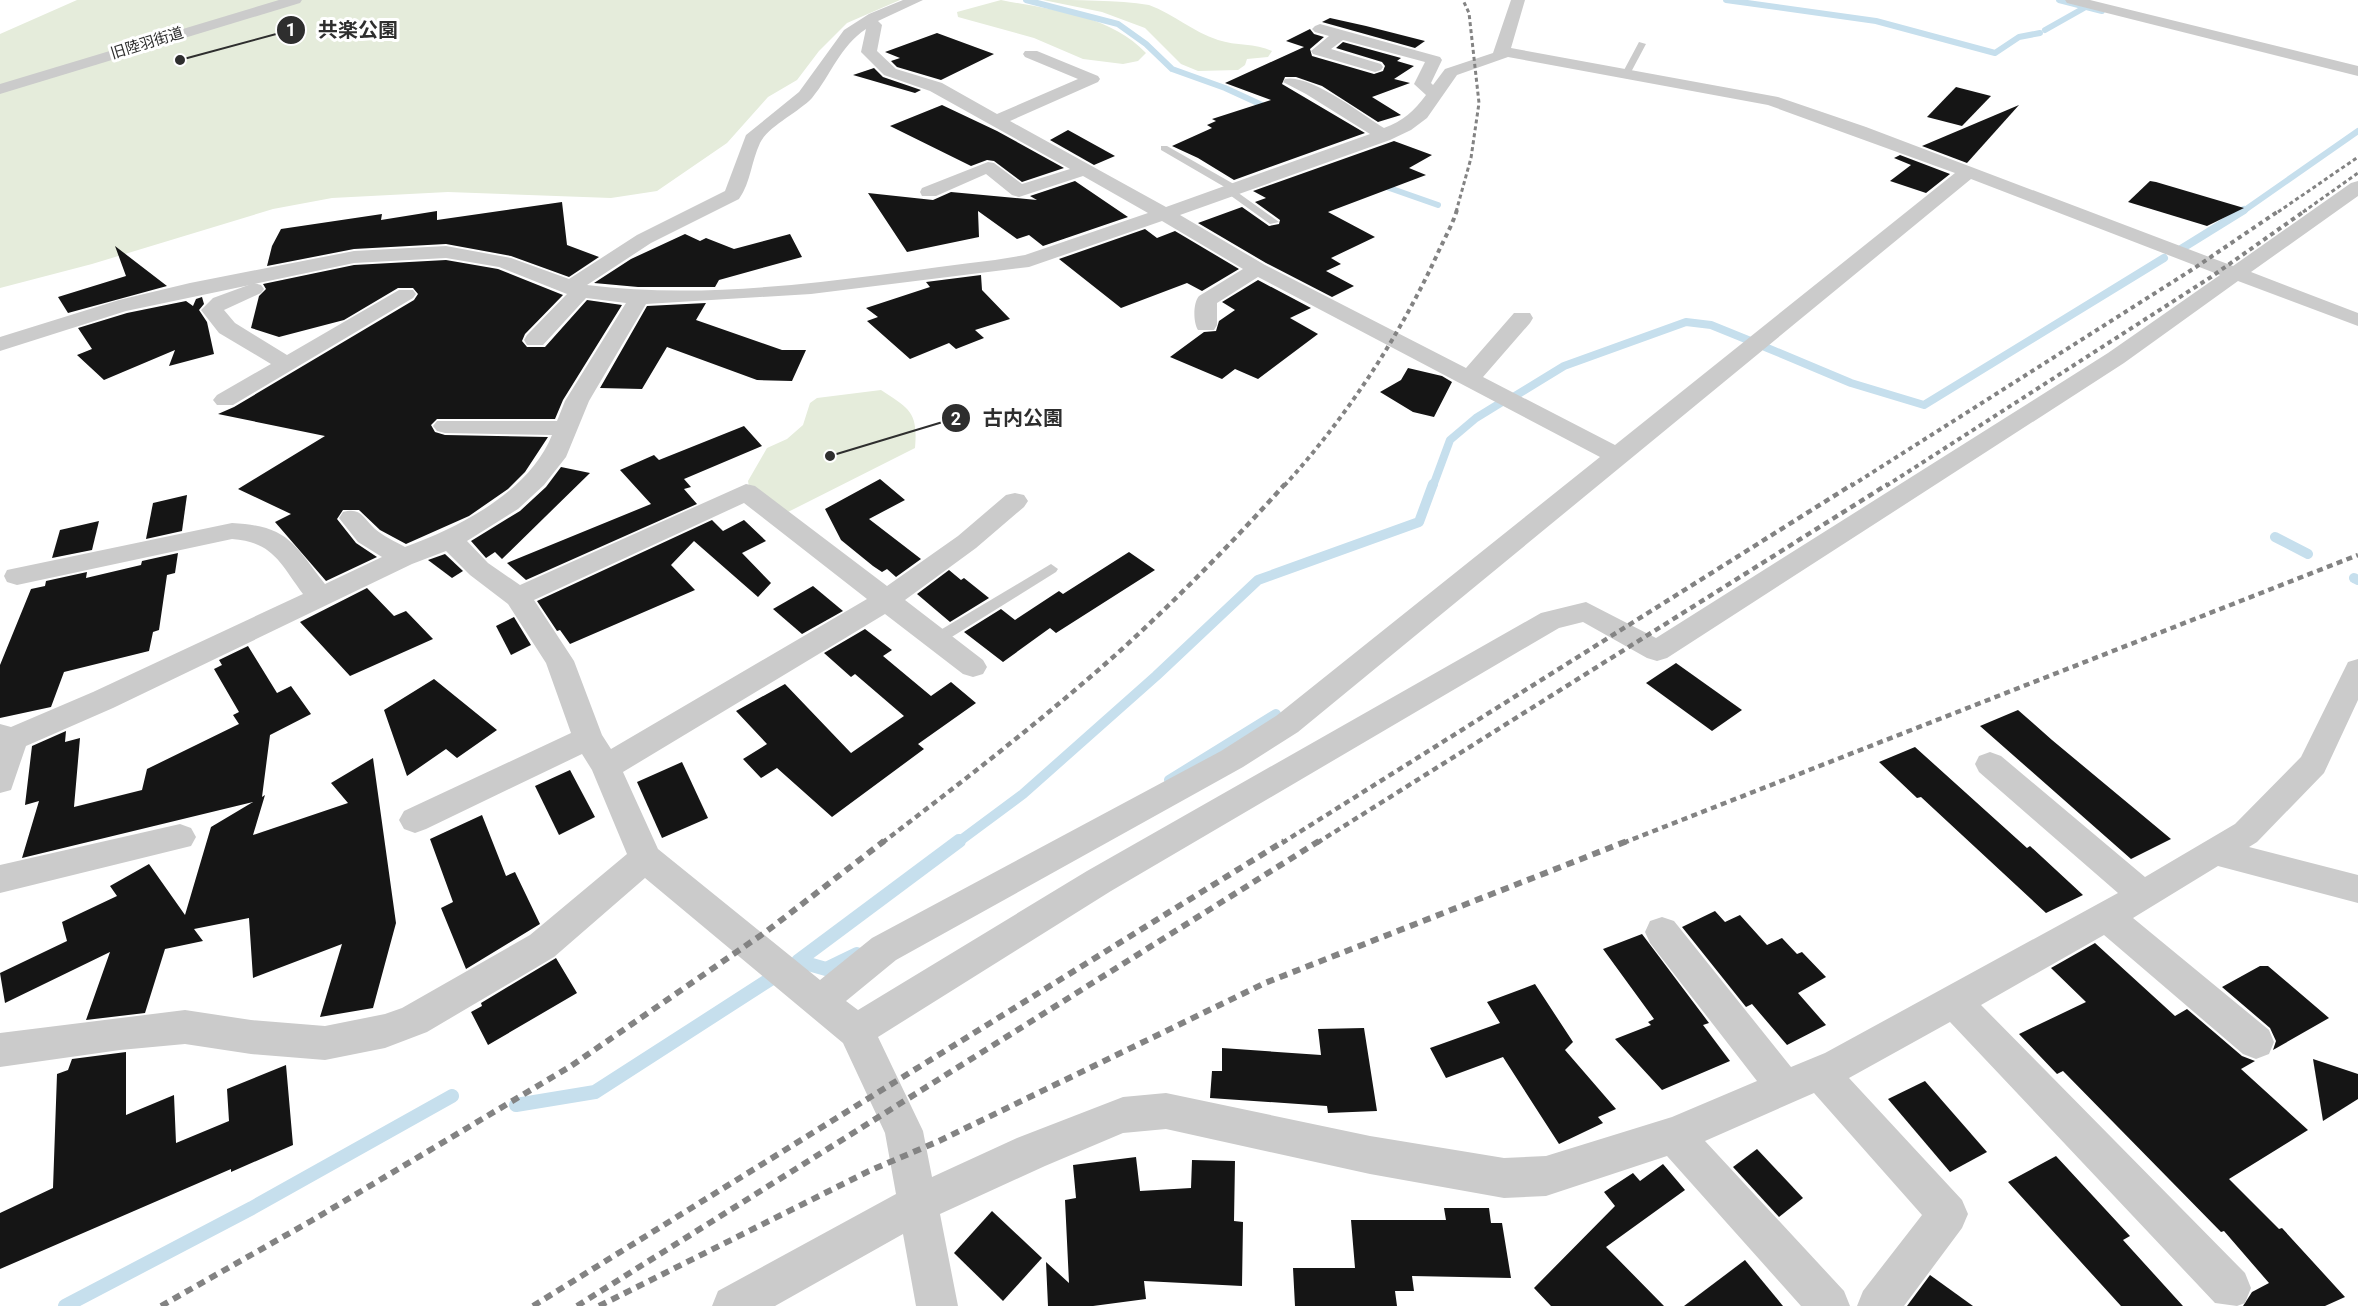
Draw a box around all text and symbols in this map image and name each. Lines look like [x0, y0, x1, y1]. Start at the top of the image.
callout: 共楽公園 [276, 11, 410, 49]
text: 共楽公園 [318, 18, 398, 42]
text: 1 [286, 19, 296, 40]
street label: 旧陸羽街道 [108, 23, 186, 63]
callout: 古内公園 [941, 399, 1075, 437]
text: 古内公園 [983, 406, 1063, 430]
text: 2 [951, 408, 961, 429]

